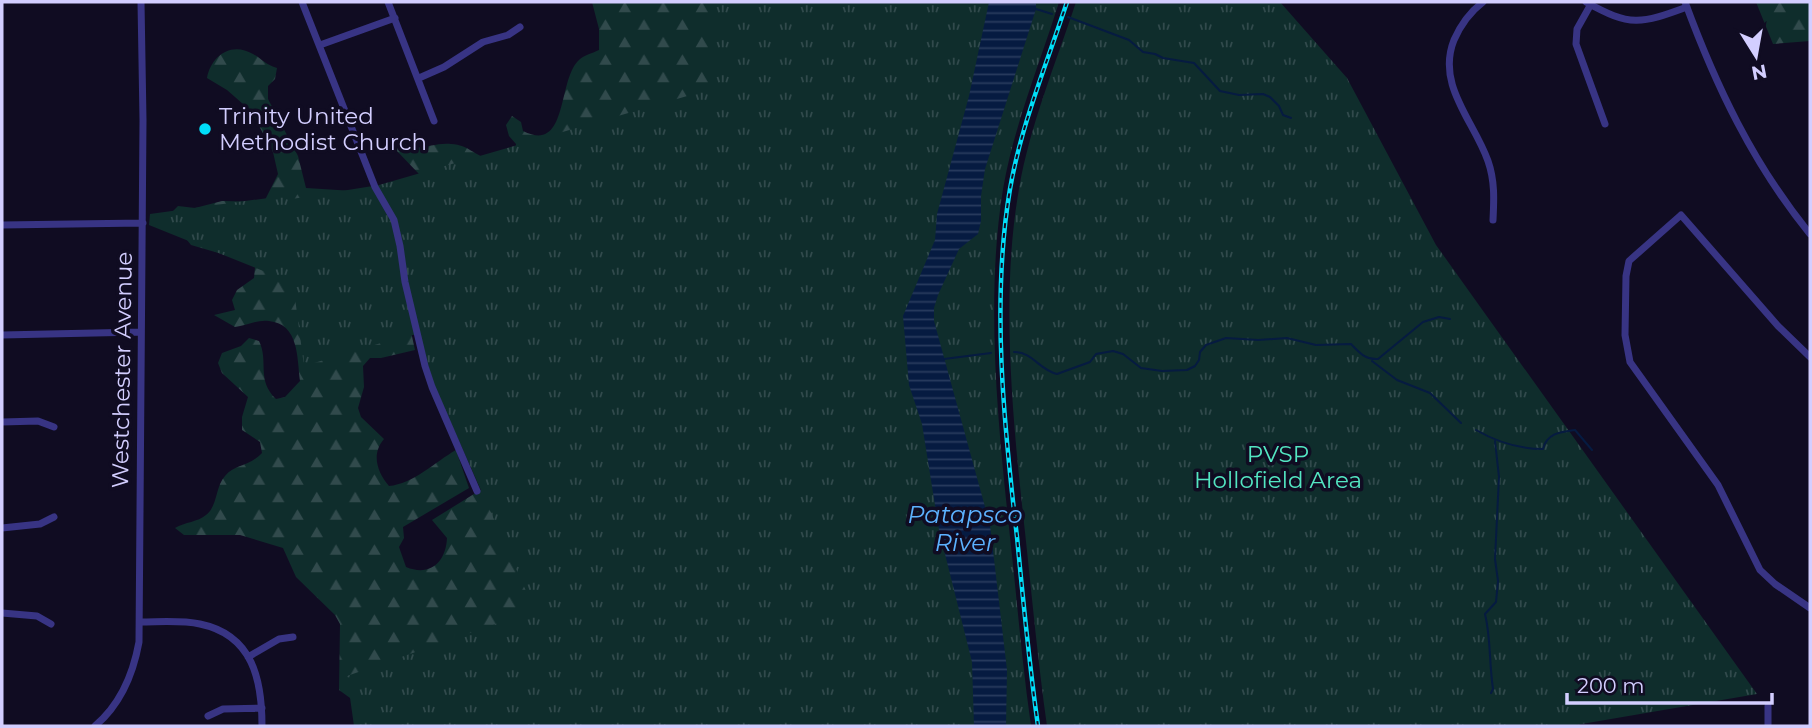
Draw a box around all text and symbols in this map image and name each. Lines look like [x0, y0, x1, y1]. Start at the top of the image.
north arrow [1721, 21, 1791, 91]
text: N [1749, 59, 1769, 85]
place label: Trinity United Methodist Church [219, 102, 427, 156]
marker: Trinity United Methodist Church [197, 121, 213, 137]
street label: Westchester Avenue [106, 251, 138, 489]
park label: PVSP Hollofield Area [1194, 440, 1362, 494]
water label: Patapsco River [907, 500, 1023, 557]
scale bar [1567, 662, 1772, 706]
text: 200 m [1577, 673, 1644, 698]

